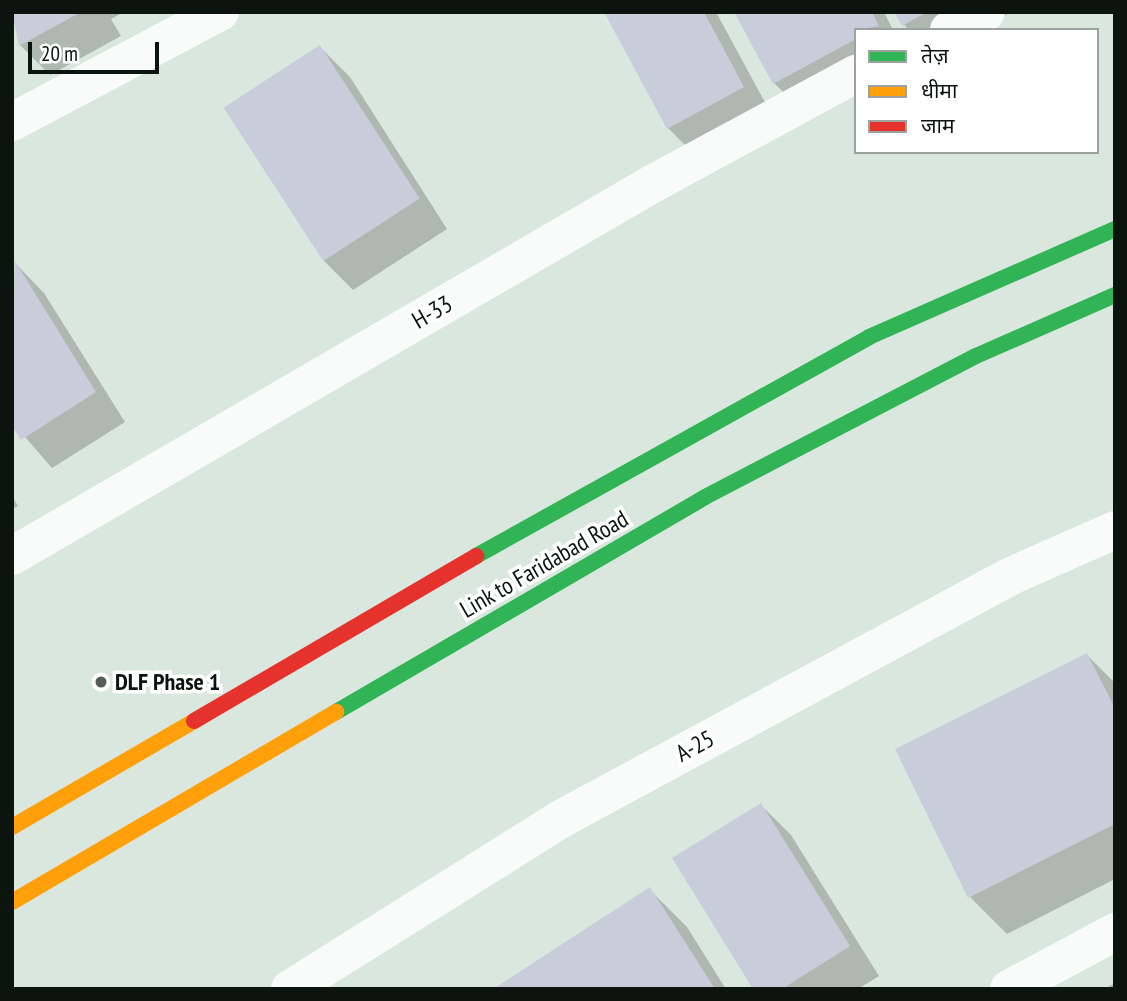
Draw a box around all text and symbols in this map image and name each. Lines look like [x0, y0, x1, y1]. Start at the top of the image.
scale bar [32, 28, 163, 72]
legend [854, 28, 1099, 154]
text: 20 m [41, 40, 78, 67]
text: तेज़ [921, 42, 949, 69]
text: धीमा [921, 77, 957, 104]
text: जाम [921, 112, 955, 139]
street label: H-33 [407, 289, 457, 335]
street label: Link to Faridabad Road [455, 504, 633, 624]
place label: DLF Phase 1 [115, 668, 220, 696]
marker: DLF Phase 1 [93, 674, 109, 690]
street label: A-25 [671, 724, 719, 768]

